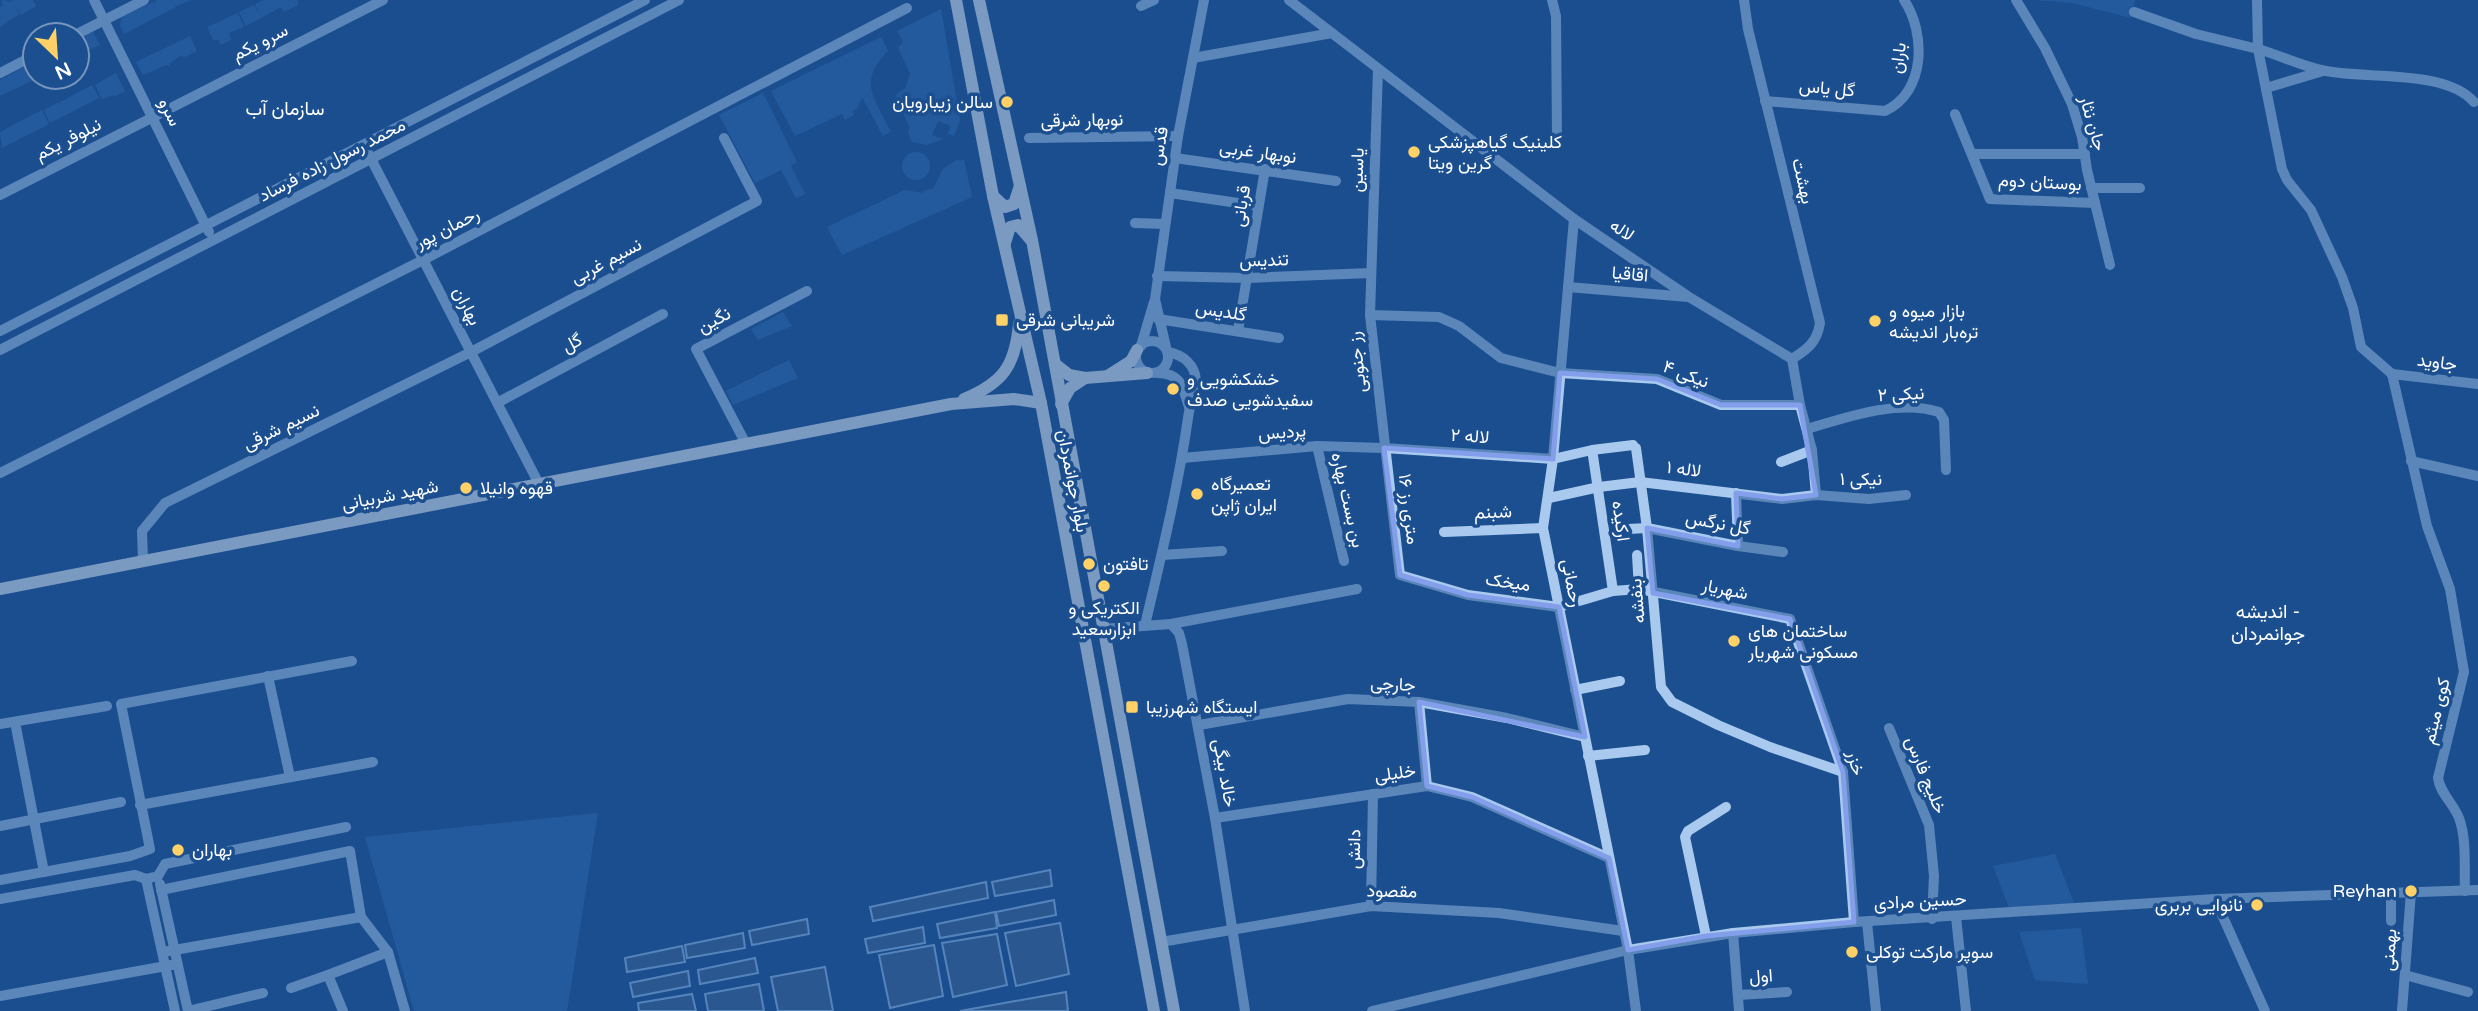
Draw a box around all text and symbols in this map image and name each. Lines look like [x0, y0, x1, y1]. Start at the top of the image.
street label: سرو یکم [228, 19, 292, 66]
north arrow [21, 21, 91, 91]
street label: باران [1885, 41, 1911, 75]
text: N [51, 57, 74, 84]
street label: گل یاس [1798, 75, 1856, 101]
place label: سالن زیبارویان [892, 91, 993, 113]
street label: جان نثار [2074, 92, 2111, 153]
street label: سرو [154, 94, 186, 130]
marker: سالن زیبارویان [999, 94, 1015, 110]
district label: سازمان آب [246, 98, 324, 120]
street label: نوبهار شرقی [1040, 108, 1124, 132]
street label: نیلوفر یکم [31, 113, 105, 166]
street label: محمد رسول زاده فرساد [255, 114, 409, 206]
street label: قدس [1145, 125, 1173, 167]
place label: کلینیک گیاهپزشکی گرین ویتا [1428, 131, 1562, 174]
street label: نوبهار غربی [1218, 136, 1298, 168]
marker: کلینیک گیاهپزشکی گرین ویتا [1406, 144, 1422, 160]
street label: یاسین [1345, 147, 1369, 193]
street label: بهشت [1787, 156, 1819, 206]
street label: بوستان دوم [1998, 169, 2082, 196]
street label: قربانی [1227, 184, 1255, 228]
street label: رحمان پور [410, 202, 483, 255]
street label: لاله [1606, 214, 1638, 246]
street label: نسیم غربی [567, 233, 646, 290]
street label: تندیس [1239, 248, 1289, 272]
street label: اقاقیا [1611, 261, 1649, 287]
street label: بهاران [448, 283, 486, 329]
street label: گلدیس [1194, 296, 1248, 326]
place label: بازار میوه و تره‌بار اندیشه [1889, 300, 1978, 343]
street label: نگین [694, 302, 734, 338]
place label: شریبانی شرقی [1016, 309, 1115, 331]
marker: شریبانی شرقی [994, 312, 1010, 328]
marker: بازار میوه و تره‌بار اندیشه [1867, 313, 1883, 329]
street label: گل [558, 329, 586, 357]
street label: رز جنوبی [1343, 330, 1371, 394]
street label: جاوید [2416, 349, 2458, 375]
street label: نیکی ۴ [1660, 355, 1712, 393]
place label: خشکشویی و سفیدشویی صدف [1187, 368, 1313, 411]
marker: خشکشویی و سفیدشویی صدف [1165, 381, 1181, 397]
street label: نیکی ۲ [1877, 382, 1925, 406]
street label: نسیم شرقی [239, 399, 323, 456]
street label: پردیس [1257, 419, 1307, 446]
street label: لاله ۲ [1450, 424, 1490, 448]
street label: بلوار جوانمردان [1052, 428, 1094, 534]
street label: بن بست بهاره [1326, 450, 1370, 550]
street label: لاله ۱ [1665, 456, 1703, 482]
street label: نیکی ۱ [1840, 468, 1882, 490]
street label: ۱۶ متری رز [1394, 472, 1424, 546]
place label: تعمیرگاه ایران ژاپن [1211, 473, 1277, 517]
street label: شهید شربیانی [340, 475, 440, 515]
place label: قهوه وانیلا [480, 477, 553, 499]
marker: قهوه وانیلا [458, 480, 474, 496]
marker: تعمیرگاه ایران ژاپن [1189, 486, 1205, 502]
street label: ارکیده [1607, 499, 1635, 543]
street label: شبنم [1474, 500, 1512, 525]
street label: گل نرگس [1684, 506, 1752, 540]
place label: تافتون [1103, 553, 1149, 575]
marker: تافتون [1081, 556, 1097, 572]
street label: رحمانی [1557, 557, 1587, 609]
street label: میخک [1484, 568, 1532, 596]
street label: شهریار [1699, 574, 1750, 604]
marker: الکتریکی و ابزارسعید [1096, 578, 1112, 594]
street label: بنفشه [1624, 578, 1650, 624]
place label: الکتریکی و ابزارسعید [1068, 597, 1140, 640]
district label: اندیشه - جوانمردان [2231, 601, 2305, 645]
place label: ساختمان های مسکونی شهریار [1747, 620, 1858, 663]
marker: ساختمان های مسکونی شهریار [1726, 633, 1742, 649]
street label: جارچی [1370, 672, 1416, 697]
street label: کوی میثم [2417, 676, 2456, 747]
place label: ایستگاه شهرزیبا [1146, 696, 1257, 718]
marker: ایستگاه شهرزیبا [1124, 699, 1140, 715]
street label: خلیج فارس [1900, 733, 1951, 817]
street label: خالد بیگی [1208, 737, 1242, 809]
street label: خزر [1842, 747, 1870, 778]
street label: خلیلی [1373, 759, 1417, 787]
street label: دانش [1343, 829, 1365, 869]
place label: بهاران [192, 839, 232, 861]
marker: بهاران [170, 842, 186, 858]
street label: مقصود [1366, 880, 1418, 902]
place label: Reyhan [2332, 880, 2397, 902]
marker: Reyhan [2403, 883, 2419, 899]
street label: حسین مرادی [1873, 888, 1967, 914]
place label: نانوایی بربری [2155, 894, 2243, 916]
marker: نانوایی بربری [2249, 897, 2265, 913]
street label: بهمنی [2377, 928, 2401, 972]
place label: سوپر مارکت توکلی [1866, 941, 1993, 964]
marker: سوپر مارکت توکلی [1844, 944, 1860, 960]
street label: اول [1748, 964, 1774, 988]

